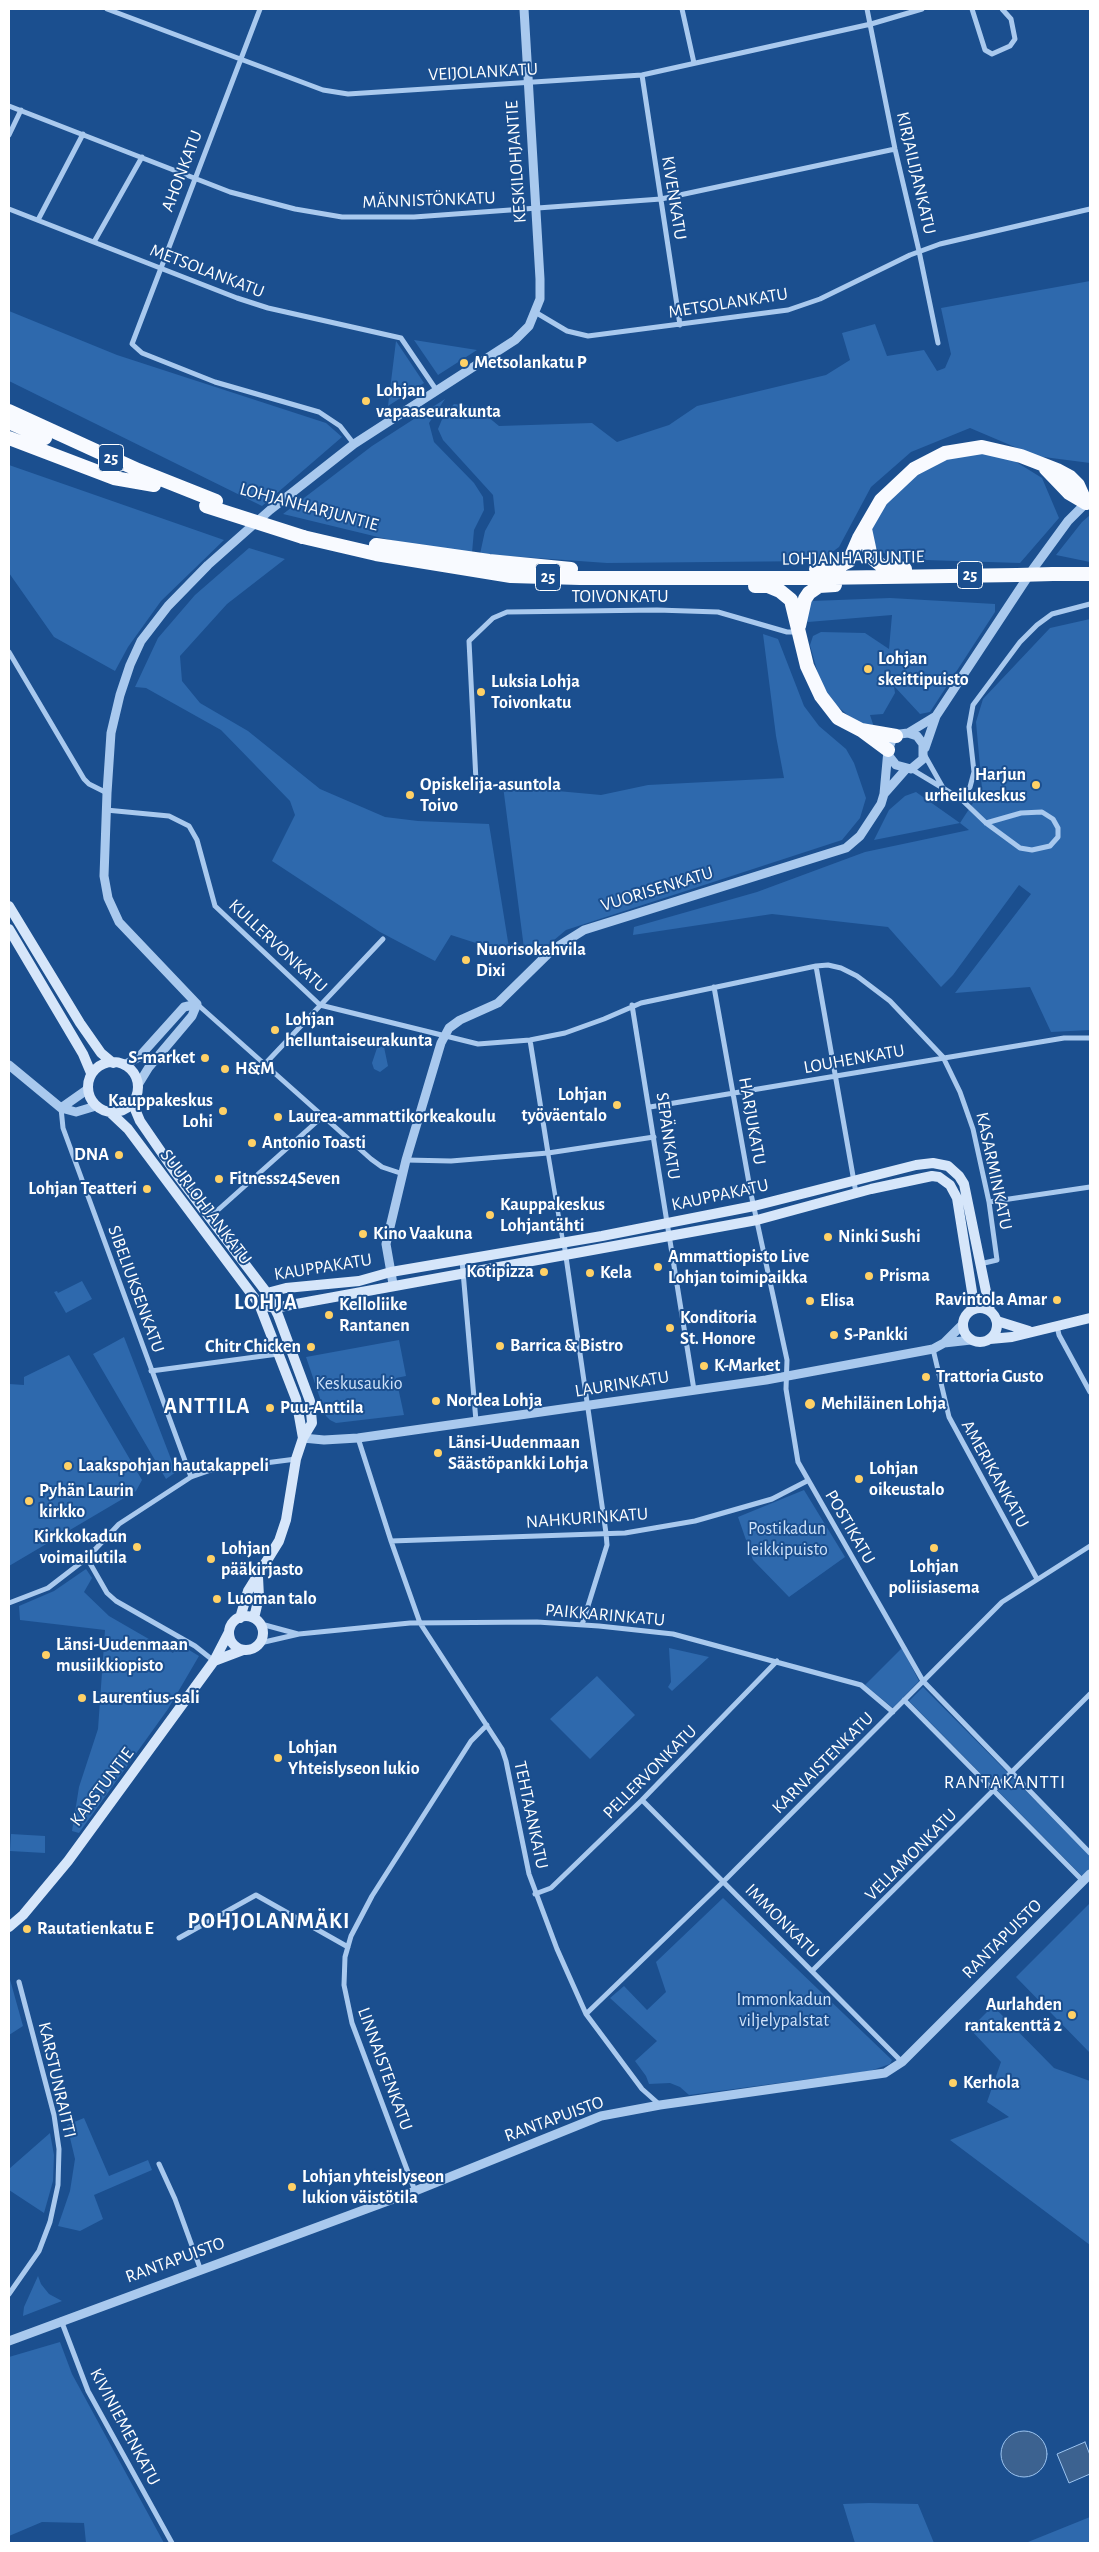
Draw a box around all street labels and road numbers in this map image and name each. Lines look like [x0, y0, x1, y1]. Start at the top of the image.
street label: VEIJOLANKATU [428, 58, 538, 86]
street label: KESKILOHJANTIE [501, 100, 531, 224]
street label: KIRJAILIJANKATU [891, 109, 941, 237]
street label: AHONKATU [157, 127, 207, 215]
street label: KIVENKATU [657, 154, 691, 242]
street label: MÄNNISTÖNKATU [362, 187, 496, 213]
street label: METSOLANKATU [147, 239, 267, 303]
street label: METSOLANKATU [667, 283, 789, 323]
road number: 25 [98, 444, 124, 472]
street label: LOHJANHARJUNTIE [237, 478, 381, 536]
street label: LOHJANHARJUNTIE [781, 546, 925, 570]
road number: 25 [958, 562, 982, 588]
road number: 25 [536, 564, 560, 590]
street label: TOIVONKATU [572, 586, 668, 608]
street label: VUORISENKATU [598, 862, 716, 916]
street label: KULLERVONKATU [224, 895, 332, 997]
street label: LOUHENKATU [802, 1039, 906, 1079]
street label: HARJUKATU [734, 1075, 770, 1167]
street label: SEPÄNKATU [651, 1091, 685, 1181]
street label: KASARMINKATU [971, 1110, 1017, 1232]
street label: SUURLOHJANKATU [155, 1145, 257, 1269]
street label: KAUPPAKATU [669, 1174, 771, 1216]
street label: SIBELIUKSENKATU [103, 1222, 169, 1356]
street label: KAUPPAKATU [273, 1249, 373, 1285]
street label: LAURINKATU [573, 1366, 671, 1402]
street label: AMERIKANKATU [956, 1416, 1034, 1532]
street label: POSTIKATU [820, 1486, 880, 1568]
street label: NAHKURINKATU [525, 1503, 649, 1533]
street label: PAIKKARINKATU [544, 1599, 666, 1631]
street label: KARNAISTENKATU [768, 1708, 878, 1818]
street label: PELLERVONKATU [598, 1720, 702, 1824]
street label: KARSTUNTIE [65, 1743, 139, 1831]
street label: TEHTAANKATU [509, 1759, 553, 1871]
street label: VELLAMONKATU [860, 1804, 962, 1906]
street label: IMMONKATU [740, 1879, 824, 1963]
street label: RANTAPUISTO [958, 1895, 1046, 1983]
street label: LINNAISTENKATU [353, 2004, 417, 2134]
street label: KARSTUNRAITTI [33, 2020, 81, 2140]
street label: RANTAPUISTO [502, 2091, 606, 2147]
street label: RANTAPUISTO [123, 2232, 227, 2288]
street label: KIVINIEMENKATU [85, 2365, 165, 2489]

